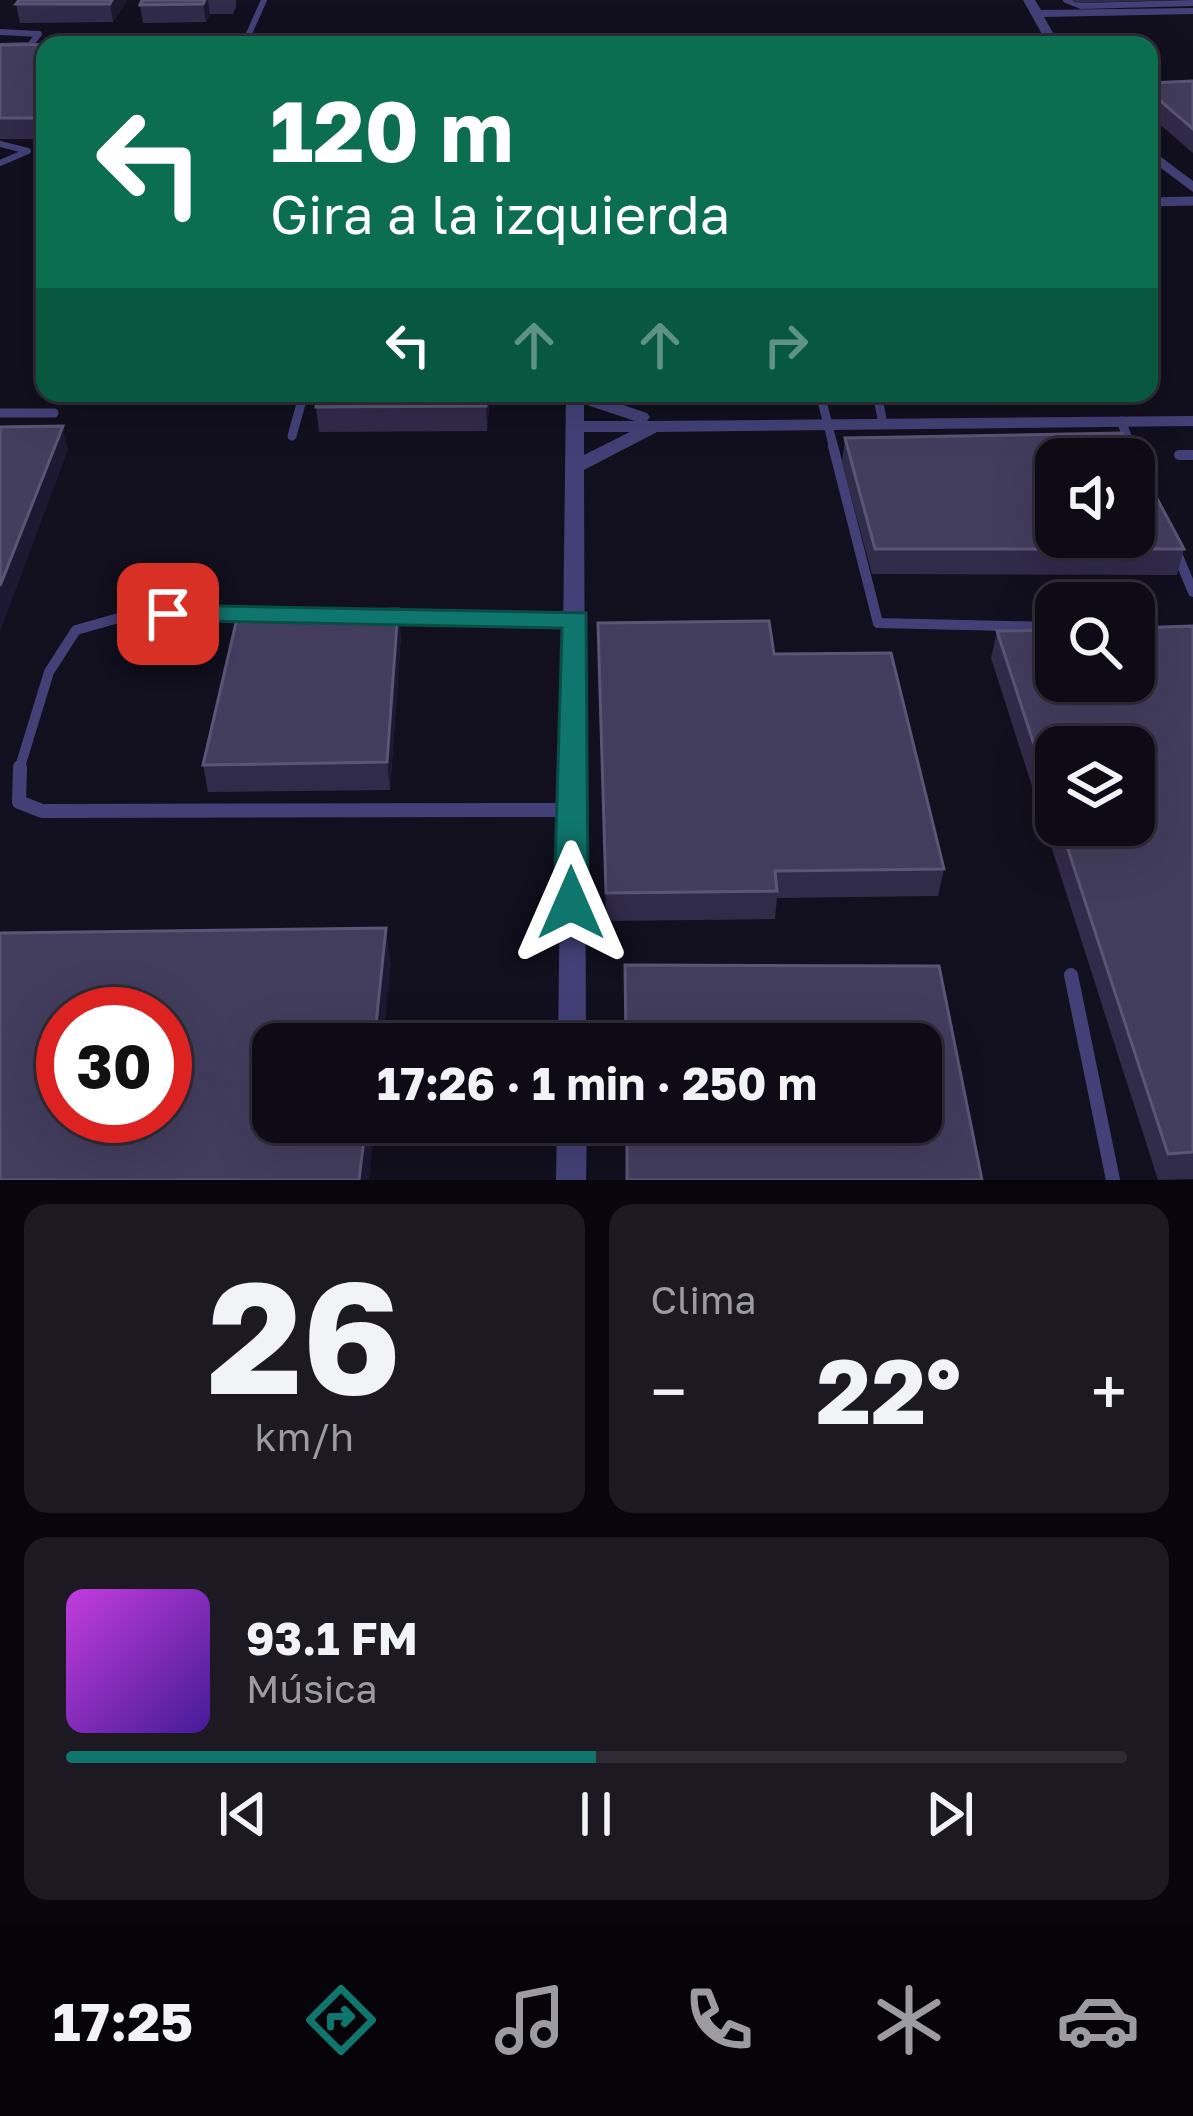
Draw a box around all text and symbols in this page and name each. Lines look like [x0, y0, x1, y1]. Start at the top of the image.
text: 120 m [270, 80, 514, 180]
icon: left [72, 84, 228, 240]
text: Gira a la izquierda [270, 181, 730, 246]
icon: left [375, 312, 441, 378]
icon: ahead [501, 312, 567, 378]
icon: ahead [627, 312, 693, 378]
icon: right [753, 312, 819, 378]
map controls [1035, 438, 1155, 846]
button: sound [1035, 438, 1155, 558]
pin [117, 563, 219, 665]
icon: arrive [135, 581, 201, 647]
button: search [1035, 582, 1155, 702]
button: layers [1035, 726, 1155, 846]
position arrow [508, 840, 634, 966]
speed limit sign: 30 [36, 987, 192, 1143]
text: 17:26 · 1 min · 250 m [377, 1056, 817, 1110]
text: 26 [207, 1241, 401, 1428]
text: Clima [651, 1276, 757, 1323]
text: 22° [816, 1336, 961, 1444]
text: − [651, 1351, 687, 1431]
text: + [1091, 1351, 1127, 1431]
text: km/h [255, 1413, 354, 1460]
text: 93.1 FM [246, 1611, 418, 1665]
text: Música [246, 1665, 378, 1712]
icon: previous [210, 1781, 276, 1847]
icon: pause [563, 1781, 629, 1847]
icon: next [917, 1781, 983, 1847]
icon: directions [299, 1978, 383, 2062]
icon: music [488, 1978, 572, 2062]
icon: phone [677, 1978, 761, 2062]
icon: climate [867, 1978, 951, 2062]
icon: car [1056, 1978, 1140, 2062]
text: 17:25 [53, 1988, 193, 2053]

